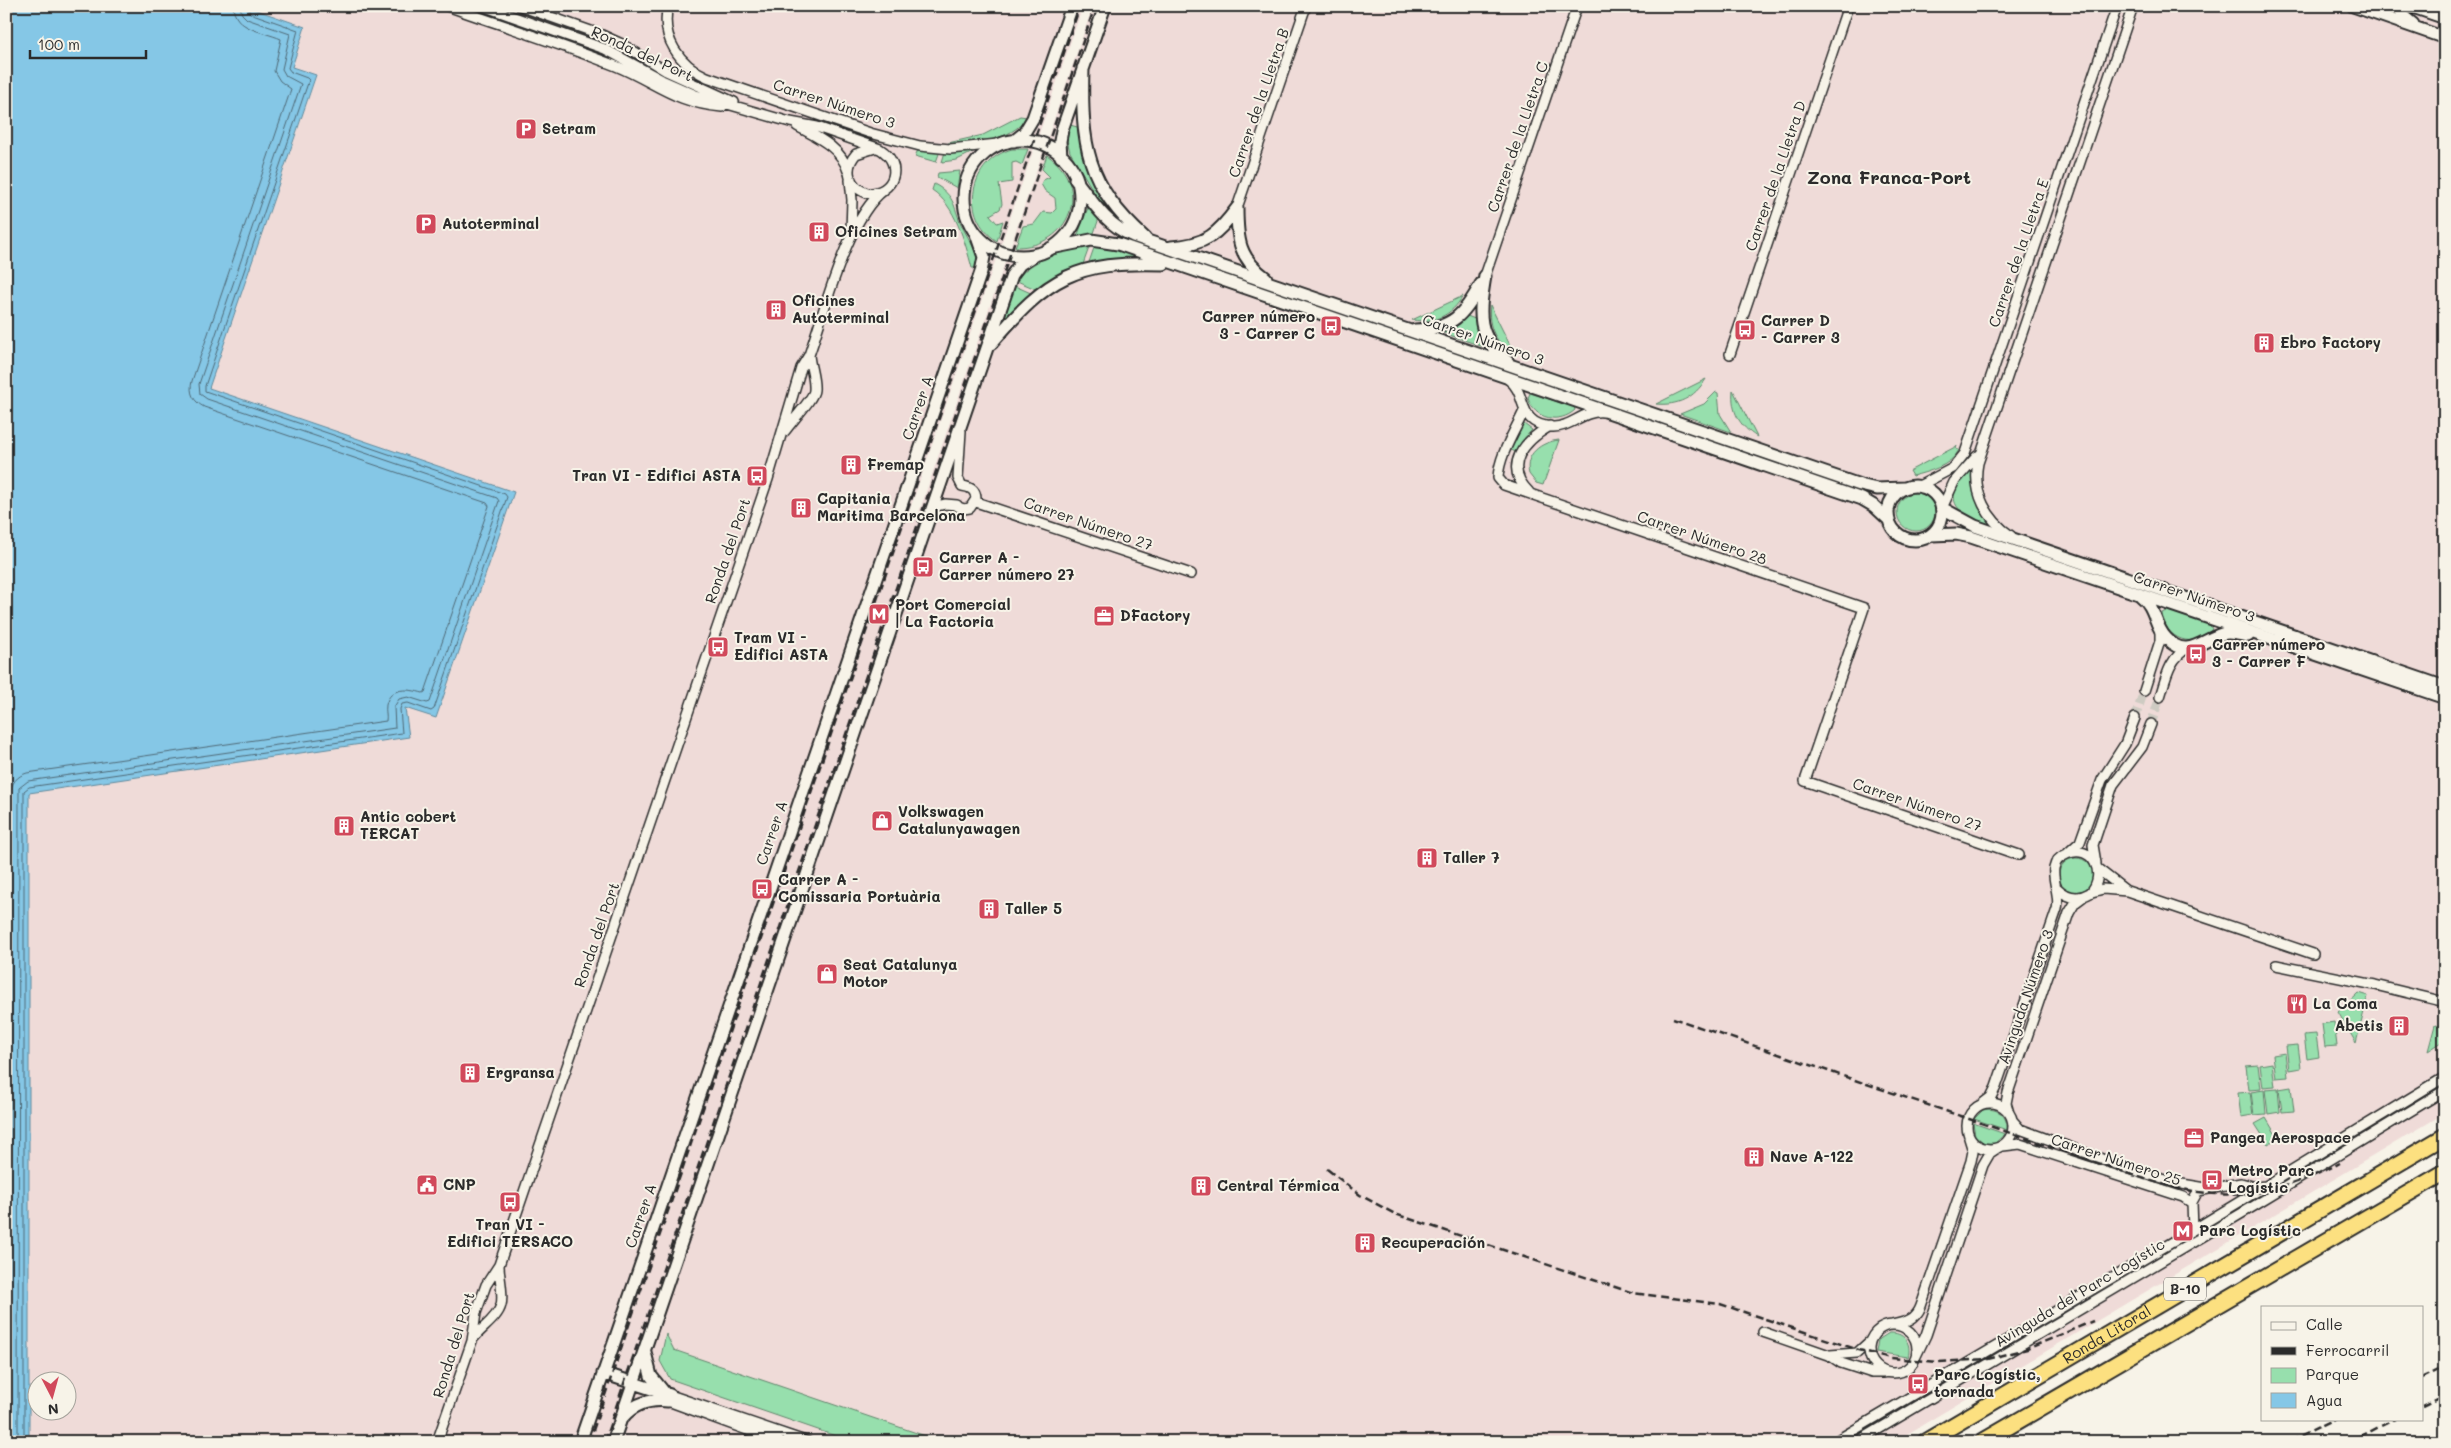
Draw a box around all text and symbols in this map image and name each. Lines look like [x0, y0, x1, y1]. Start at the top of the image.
street label: Ronda del Port [588, 21, 697, 85]
street label: Carrer de la Lletra B [1223, 25, 1293, 180]
scale bar [30, 28, 146, 60]
text: 100 m [38, 34, 80, 54]
street label: Carrer de la Lletra C [1482, 58, 1552, 215]
street label: Carrer Número 3 [771, 74, 898, 132]
street label: Carrer de la Lletra D [1740, 98, 1810, 254]
parking icon: Setram [514, 117, 538, 141]
place label: Setram [542, 118, 596, 138]
district label: Zona Franca-Port [1807, 165, 1971, 189]
street label: Carrer de la Lletra E [1983, 175, 2053, 330]
parking icon: Autoterminal [414, 212, 438, 236]
place label: Autoterminal [442, 213, 539, 233]
building icon: Oficines Setram [807, 220, 831, 244]
place label: Oficines Setram [835, 221, 957, 241]
place label: Oficines Autoterminal [792, 290, 889, 327]
building icon: Oficines Autoterminal [764, 298, 788, 322]
place label: Carrer número 3 - Carrer C [1202, 306, 1315, 343]
street label: Carrer Número 3 [1420, 309, 1547, 369]
place label: Carrer D - Carrer 3 [1761, 310, 1840, 347]
bus stop icon: Carrer número 3 - Carrer C [1319, 314, 1343, 338]
bus stop icon: Carrer D - Carrer 3 [1733, 318, 1757, 342]
building icon: Ebro Factory [2252, 331, 2276, 355]
place label: Ebro Factory [2280, 332, 2381, 352]
street label: Carrer A [897, 373, 937, 443]
building icon: Fremap [839, 453, 863, 477]
place label: Fremap [867, 454, 924, 474]
bus stop icon: Tran VI - Edifici ASTA [745, 464, 769, 488]
place label: Tran VI - Edifici ASTA [572, 465, 741, 485]
place label: Capitania Maritima Barcelona [817, 488, 966, 525]
street label: Carrer Número 27 [1021, 492, 1155, 555]
street label: Ronda del Port [700, 495, 754, 606]
building icon: Capitania Maritima Barcelona [789, 496, 813, 520]
street label: Carrer Número 28 [1635, 505, 1770, 569]
place label: Carrer A - Carrer número 27 [939, 547, 1074, 584]
bus stop icon: Carrer A - Carrer número 27 [911, 555, 935, 579]
street label: Carrer Número 3 [2131, 566, 2258, 626]
place label: Port Comercial | La Factoria [895, 594, 1010, 631]
metro station icon: Port Comercial | La Factoria [867, 602, 891, 626]
office icon: DFactory [1092, 604, 1116, 628]
place label: DFactory [1120, 605, 1190, 625]
place label: Tram VI - Edifici ASTA [734, 627, 828, 664]
place label: Carrer número 3 - Carrer F [2212, 634, 2325, 671]
bus stop icon: Tram VI - Edifici ASTA [706, 635, 730, 659]
bus stop icon: Carrer número 3 - Carrer F [2184, 642, 2208, 666]
street label: Carrer Número 27 [1850, 773, 1984, 836]
street label: Carrer A [751, 798, 791, 868]
place label: Volkswagen Catalunyawagen [898, 801, 1020, 838]
place label: Antic cobert TERCAT [360, 806, 457, 843]
shop icon: Volkswagen Catalunyawagen [870, 809, 894, 833]
building icon: Antic cobert TERCAT [332, 814, 356, 838]
building icon: Taller 7 [1415, 846, 1439, 870]
place label: Taller 7 [1443, 847, 1500, 867]
place label: Carrer A - Comissaria Portuària [778, 869, 941, 906]
bus stop icon: Carrer A - Comissaria Portuària [750, 877, 774, 901]
street label: Ronda del Port [569, 879, 623, 990]
building icon: Taller 5 [977, 897, 1001, 921]
place label: Taller 5 [1005, 898, 1062, 918]
street label: Avinguda Número 3 [1993, 927, 2057, 1067]
place label: Seat Catalunya Motor [843, 954, 957, 991]
shop icon: Seat Catalunya Motor [815, 962, 839, 986]
restaurant icon: La Coma [2285, 992, 2309, 1016]
place label: La Coma [2313, 993, 2378, 1013]
building icon: Abetis [2387, 1014, 2411, 1038]
place label: Abetis [2335, 1015, 2383, 1035]
building icon: Ergransa [458, 1061, 482, 1085]
place label: Ergransa [486, 1062, 555, 1082]
office icon: Pangea Aerospace [2182, 1126, 2206, 1150]
place label: Pangea Aerospace [2210, 1127, 2351, 1147]
street label: Carrer Número 25 [2049, 1129, 2184, 1190]
building icon: Nave A-122 [1742, 1145, 1766, 1169]
place label: Nave A-122 [1770, 1146, 1853, 1166]
place label: Metro Parc Logístic [2228, 1160, 2314, 1197]
bus stop icon: Metro Parc Logístic [2200, 1168, 2224, 1192]
public building icon: CNP [415, 1173, 439, 1197]
place label: CNP [443, 1174, 476, 1194]
building icon: Central Térmica [1189, 1174, 1213, 1198]
place label: Central Térmica [1217, 1175, 1340, 1195]
street label: Carrer A [620, 1181, 660, 1251]
bus stop icon: Tran VI - Edifici TERSACO [498, 1190, 522, 1214]
place label: Tran VI - Edifici TERSACO [447, 1214, 573, 1251]
metro station icon: Parc Logístic [2171, 1219, 2195, 1243]
place label: Parc Logístic [2199, 1220, 2301, 1240]
building icon: Recuperación [1353, 1231, 1377, 1255]
place label: Recuperación [1381, 1232, 1485, 1252]
street label: Avinguda del Parc Logístic [1991, 1233, 2168, 1351]
road number: B-10 [2164, 1278, 2206, 1300]
street label: Ronda del Port [427, 1289, 479, 1400]
street label: Ronda Litoral [2059, 1300, 2154, 1368]
legend [2261, 1306, 2424, 1420]
text: Calle [2306, 1314, 2343, 1334]
text: Ferrocarril [2306, 1340, 2389, 1360]
place label: Parc Logístic, tornada [1934, 1364, 2041, 1401]
text: Parque [2306, 1364, 2359, 1384]
north arrow [28, 1370, 78, 1420]
bus stop icon: Parc Logístic, tornada [1906, 1372, 1930, 1396]
text: Agua [2306, 1390, 2343, 1410]
text: N [47, 1399, 60, 1419]

